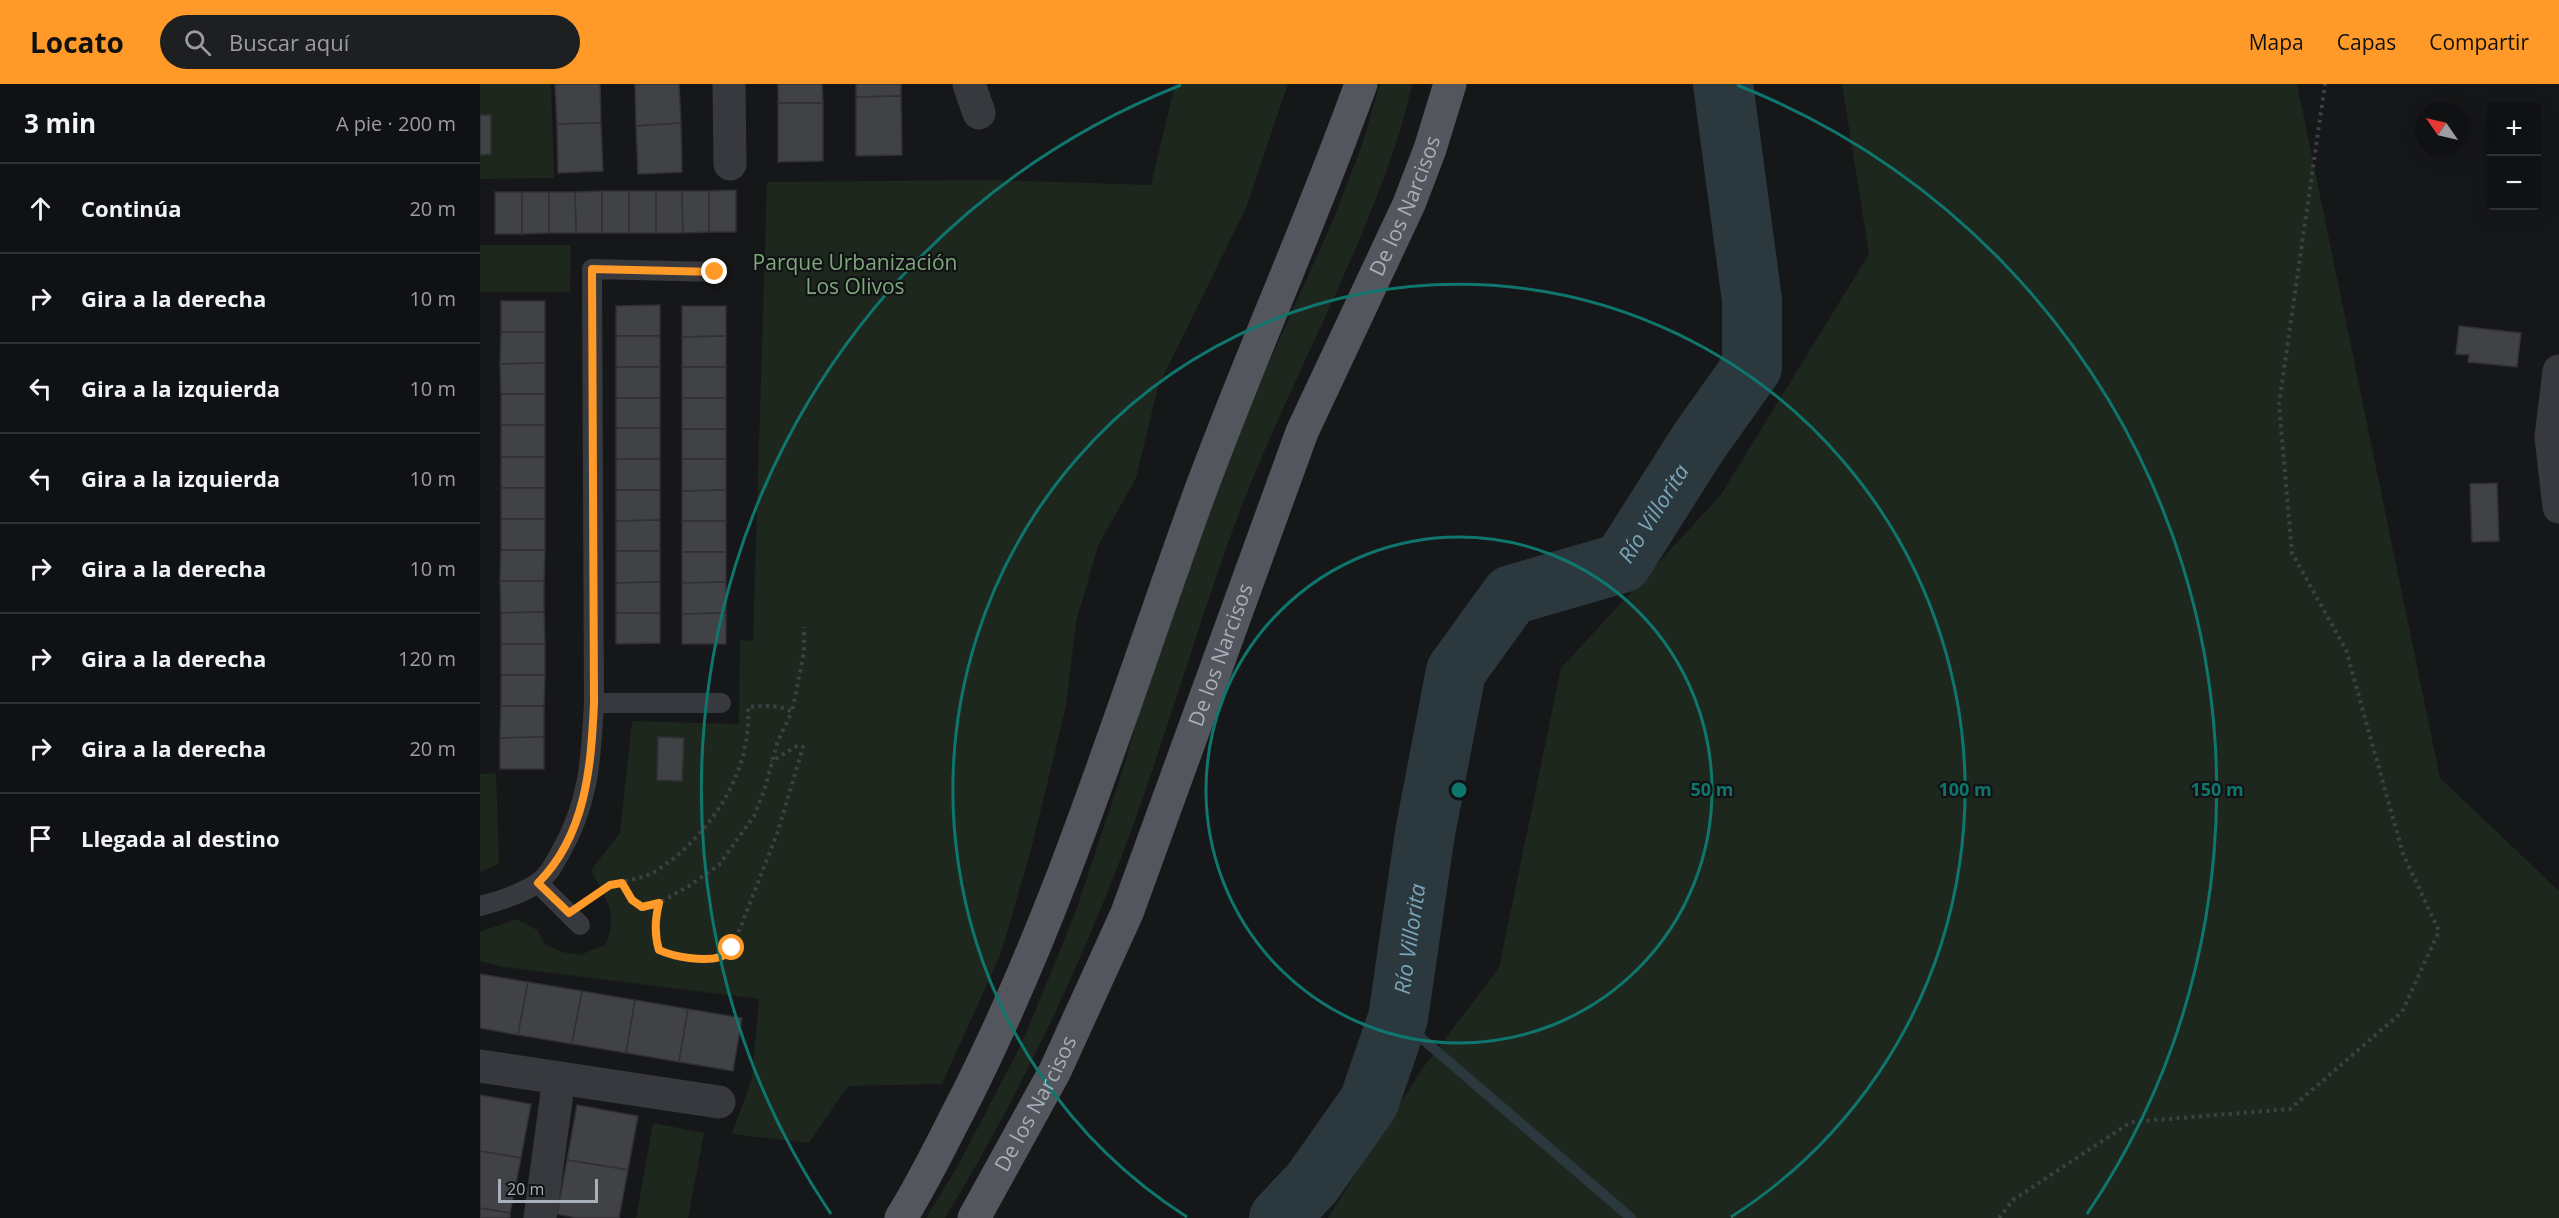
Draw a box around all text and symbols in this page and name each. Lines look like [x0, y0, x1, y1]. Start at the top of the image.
search box [160, 15, 580, 69]
text: Locato [30, 23, 124, 61]
icon: search [181, 26, 214, 59]
text: Buscar aquí [229, 27, 349, 57]
text: Mapa [2249, 28, 2304, 56]
text: Capas [2337, 28, 2396, 56]
text: Compartir [2429, 28, 2529, 56]
north arrow [2415, 102, 2469, 156]
map controls [2487, 102, 2541, 210]
button: + [2487, 102, 2541, 156]
text: 3 min [24, 105, 96, 141]
text: A pie · 200 m [336, 110, 456, 137]
street label: De los Narcisos [1362, 132, 1446, 280]
button: − [2487, 156, 2541, 210]
icon: ahead [24, 192, 57, 225]
text: Continúa [81, 193, 182, 223]
text: 20 m [409, 195, 456, 222]
park label: Parque Urbanización Los Olivos [753, 248, 957, 300]
route end [701, 258, 727, 284]
icon: right [24, 282, 57, 315]
text: Gira a la derecha [81, 283, 266, 313]
text: 10 m [409, 285, 456, 312]
icon: left [24, 372, 57, 405]
text: Gira a la izquierda [81, 373, 280, 403]
text: 10 m [409, 375, 456, 402]
water label: Río Villorita [1610, 458, 1695, 568]
icon: left [24, 462, 57, 495]
text: Gira a la izquierda [81, 463, 280, 493]
text: 10 m [409, 465, 456, 492]
icon: right [24, 552, 57, 585]
text: Gira a la derecha [81, 553, 266, 583]
text: 10 m [409, 555, 456, 582]
street label: De los Narcisos [1181, 579, 1259, 730]
icon: right [24, 642, 57, 675]
text: Gira a la derecha [81, 643, 266, 673]
text: 120 m [398, 645, 456, 672]
icon: right [24, 732, 57, 765]
text: Gira a la derecha [81, 733, 266, 763]
text: 20 m [409, 735, 456, 762]
text: 50 m [1691, 777, 1733, 801]
text: 100 m [1938, 777, 1992, 801]
text: 150 m [2190, 777, 2244, 801]
centre of rings [1449, 780, 1469, 800]
icon: arrive [24, 822, 57, 855]
text: Llegada al destino [81, 823, 280, 853]
water label: Río Villorita [1386, 881, 1431, 996]
route start [718, 934, 744, 960]
street label: De los Narcisos [987, 1031, 1082, 1176]
scale bar [498, 1176, 598, 1204]
text: 20 m [507, 1178, 544, 1200]

